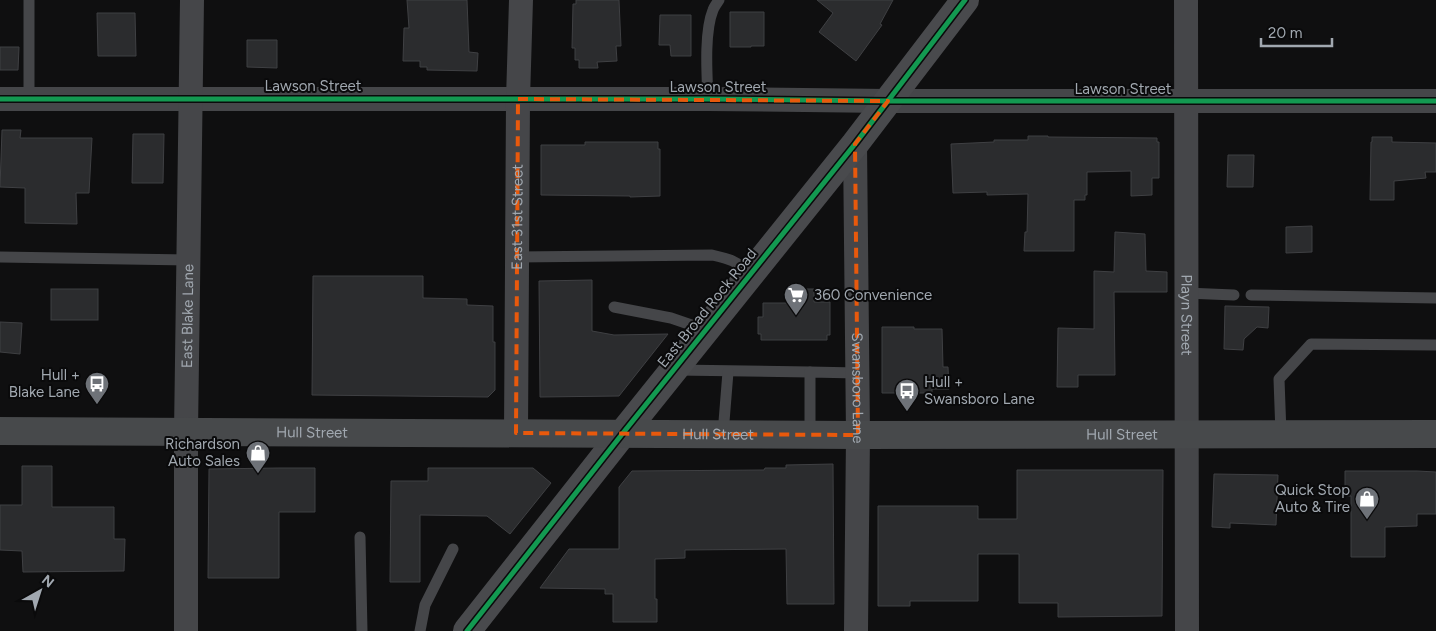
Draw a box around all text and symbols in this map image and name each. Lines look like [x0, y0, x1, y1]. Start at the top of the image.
scale bar [1261, 15, 1332, 47]
text: 20 m [1268, 24, 1302, 42]
street label: Lawson Street [265, 77, 362, 95]
street label: Lawson Street [670, 78, 767, 96]
street label: Lawson Street [1075, 80, 1172, 98]
street label: East 31st Street [508, 164, 527, 270]
street label: East Broad Rock Road [654, 245, 760, 371]
street label: East Blake Lane [178, 264, 197, 368]
street label: Playn Street [1177, 274, 1196, 356]
supermarket icon: 360 Convenience [783, 282, 809, 316]
place label: 360 Convenience [814, 286, 932, 304]
street label: Swansboro Lane [848, 332, 867, 444]
place label: Hull + Blake Lane [9, 366, 80, 401]
bus stop icon: Hull + Blake Lane [84, 371, 110, 405]
place label: Hull + Swansboro Lane [924, 373, 1035, 408]
bus stop icon: Hull + Swansboro Lane [894, 378, 920, 412]
street label: Hull Street [276, 423, 348, 442]
street label: Hull Street [682, 425, 754, 444]
street label: Hull Street [1086, 425, 1158, 444]
place label: Richardson Auto Sales [165, 435, 240, 470]
shop icon: Richardson Auto Sales [245, 440, 271, 474]
place label: Quick Stop Auto & Tire [1275, 481, 1350, 516]
shop icon: Quick Stop Auto & Tire [1354, 486, 1380, 520]
north arrow [15, 566, 65, 616]
text: N [38, 571, 57, 591]

